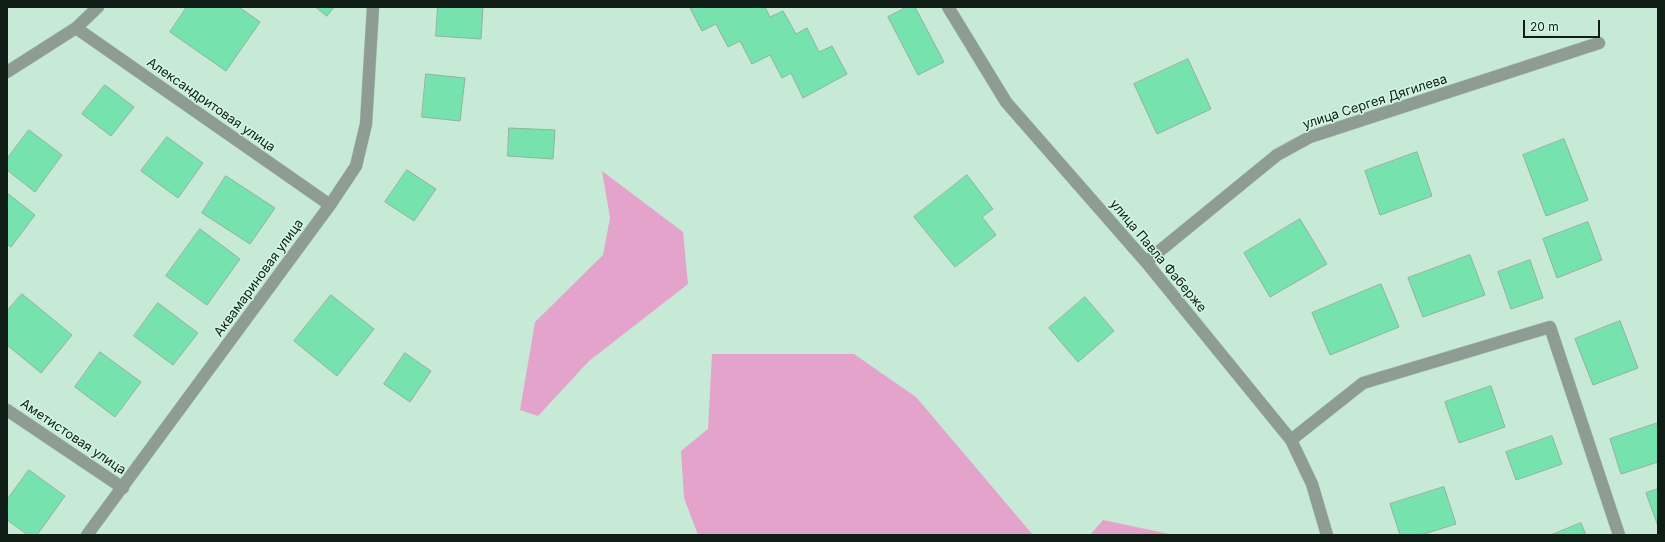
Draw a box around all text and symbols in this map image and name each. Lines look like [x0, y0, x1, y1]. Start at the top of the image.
scale bar [1525, 12, 1602, 38]
text: 20 m [1530, 19, 1559, 34]
street label: Александритовая улица [144, 55, 278, 155]
street label: улица Сергея Дягилева [1301, 71, 1449, 133]
street label: улица Павла Фаберже [1106, 197, 1210, 315]
street label: Аквамариновая улица [211, 216, 307, 340]
street label: Аметистовая улица [17, 396, 129, 478]

